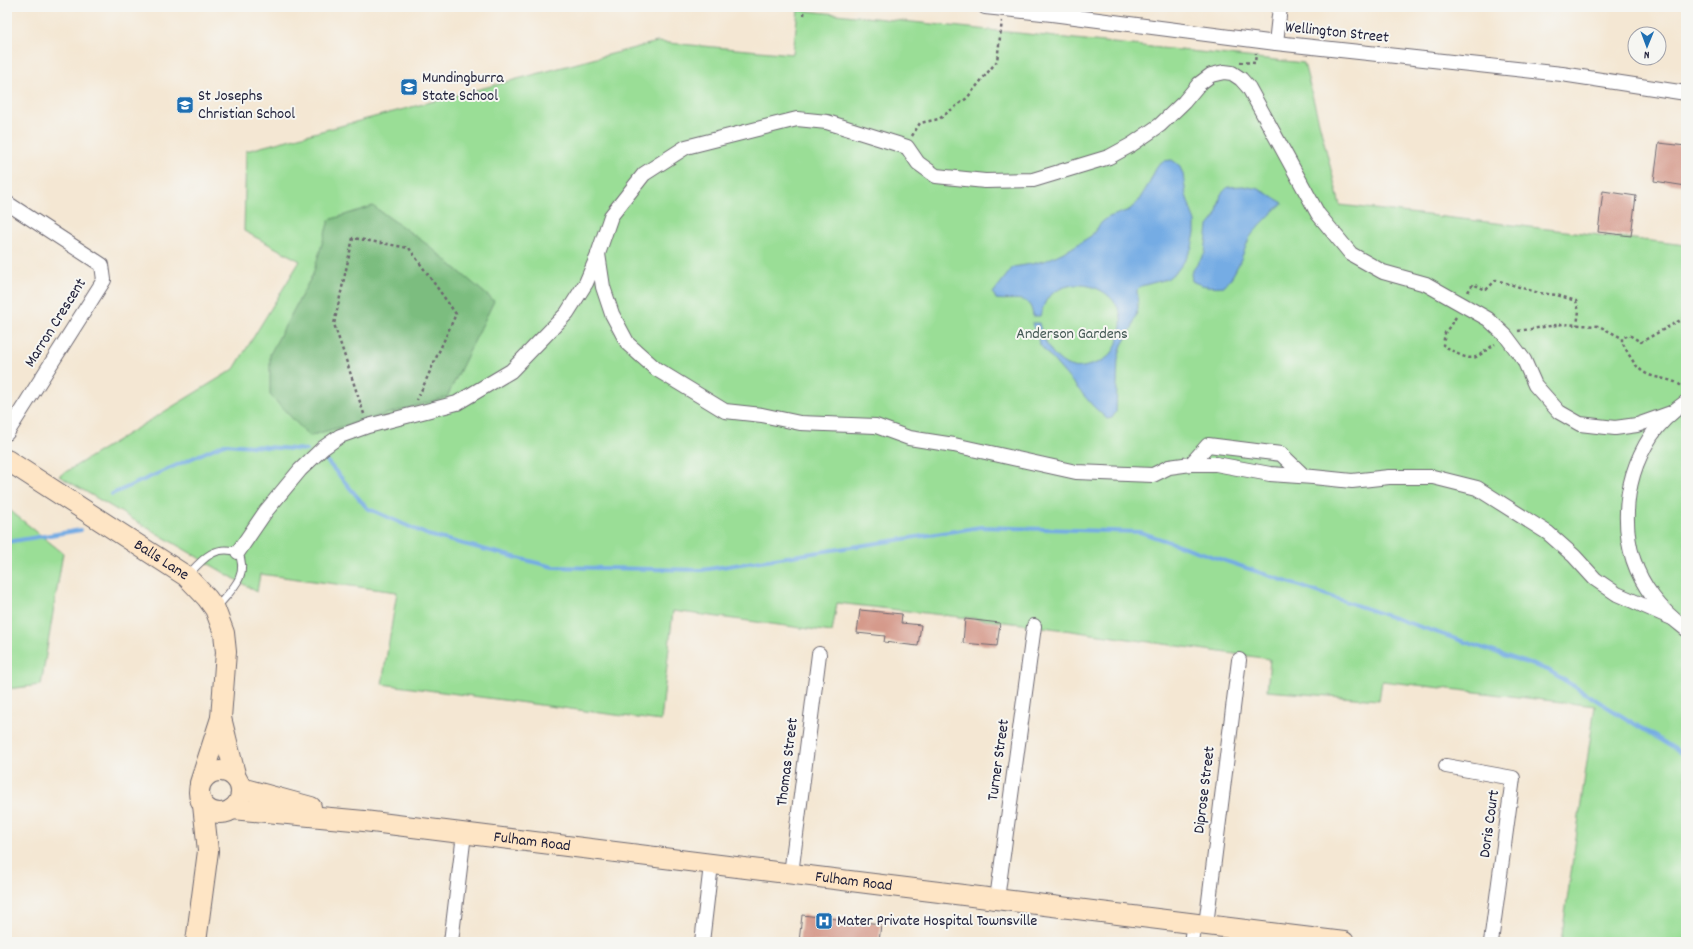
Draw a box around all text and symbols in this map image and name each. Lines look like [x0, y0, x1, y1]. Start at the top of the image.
street label: Wellington Street [1284, 16, 1390, 50]
north arrow [1627, 26, 1667, 66]
text: N [1643, 46, 1650, 62]
place label: Mundingburra State School [422, 67, 504, 108]
school or university icon: Mundingburra State School [399, 77, 419, 97]
place label: St Josephs Christian School [198, 85, 295, 126]
school or university icon: St Josephs Christian School [175, 95, 195, 115]
street label: Marron Crescent [19, 274, 93, 372]
park label: Anderson Gardens [1016, 323, 1128, 346]
street label: Balls Lane [129, 534, 194, 586]
street label: Thomas Street [771, 717, 805, 807]
street label: Turner Street [982, 718, 1016, 802]
street label: Diprose Street [1188, 745, 1222, 835]
street label: Doris Court [1474, 788, 1506, 859]
street label: Fulham Road [492, 826, 572, 858]
street label: Fulham Road [814, 865, 894, 898]
place label: Mater Private Hospital Townsville [837, 910, 1037, 933]
hospital icon: Mater Private Hospital Townsville [814, 911, 834, 931]

